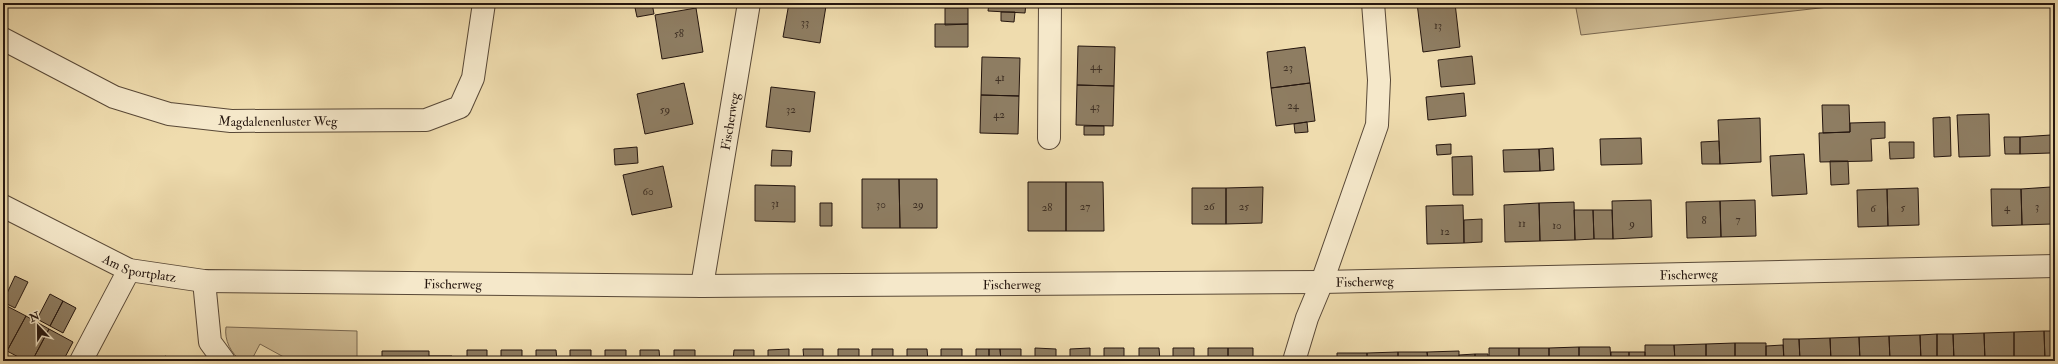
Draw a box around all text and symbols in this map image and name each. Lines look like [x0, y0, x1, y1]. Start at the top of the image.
house number: 33 [801, 16, 809, 29]
house number: 13 [1434, 19, 1442, 32]
house number: 58 [674, 27, 684, 40]
house number: 44 [1090, 60, 1103, 73]
house number: 23 [1283, 61, 1293, 74]
house number: 41 [995, 71, 1005, 84]
street label: Fischerweg [718, 91, 743, 151]
house number: 24 [1287, 99, 1300, 112]
house number: 43 [1090, 100, 1100, 113]
house number: 59 [660, 103, 670, 116]
house number: 32 [786, 103, 796, 116]
house number: 42 [993, 108, 1005, 121]
street label: Magdalenenluster Weg [217, 113, 338, 130]
house number: 60 [642, 185, 654, 198]
house number: 31 [771, 197, 779, 210]
house number: 30 [876, 198, 886, 211]
house number: 29 [912, 198, 924, 211]
house number: 27 [1080, 200, 1090, 213]
house number: 26 [1203, 200, 1216, 213]
house number: 25 [1239, 200, 1249, 213]
house number: 3 [2035, 200, 2039, 213]
house number: 28 [1042, 201, 1052, 214]
house number: 5 [1901, 201, 1906, 214]
house number: 4 [2004, 201, 2011, 214]
house number: 6 [1870, 202, 1877, 215]
house number: 7 [1735, 213, 1741, 226]
house number: 8 [1701, 214, 1707, 227]
house number: 11 [1518, 217, 1526, 230]
house number: 9 [1628, 217, 1635, 230]
house number: 10 [1552, 219, 1562, 232]
house number: 12 [1440, 225, 1450, 238]
street label: Am Sportplatz [99, 250, 178, 286]
street label: Fischerweg [1660, 266, 1719, 284]
street label: Fischerweg [1336, 273, 1395, 291]
street label: Fischerweg [424, 276, 483, 293]
street label: Fischerweg [983, 277, 1042, 293]
north arrow [18, 306, 58, 346]
text: N [27, 309, 43, 325]

